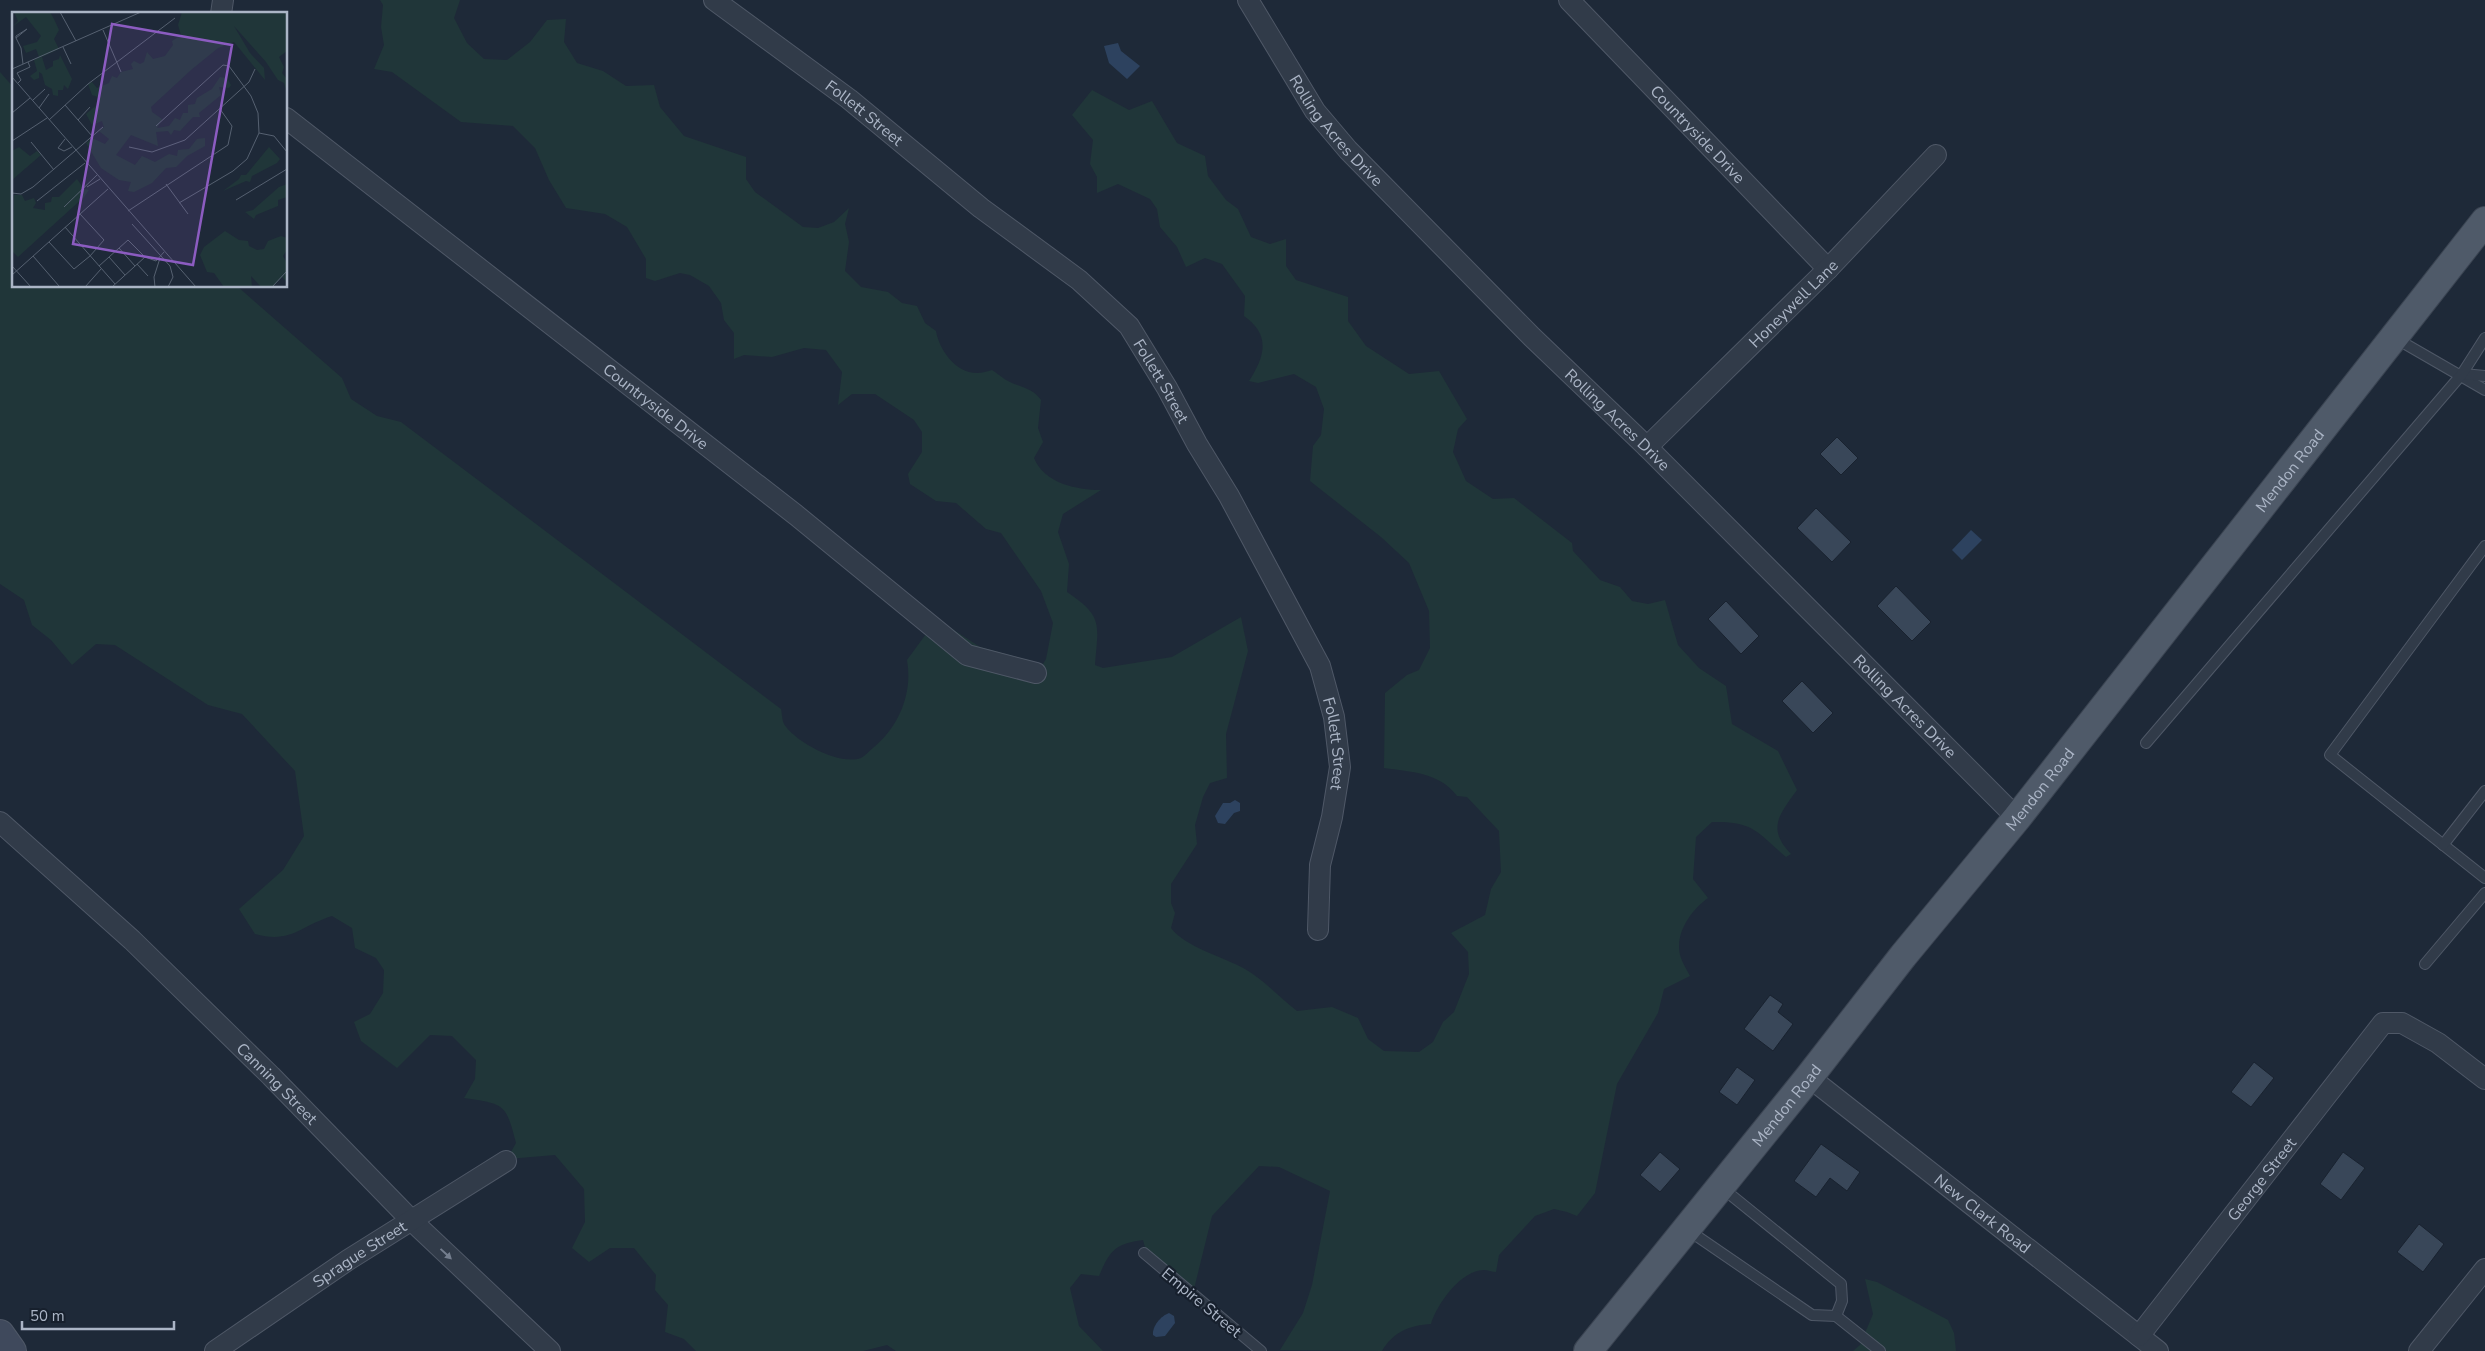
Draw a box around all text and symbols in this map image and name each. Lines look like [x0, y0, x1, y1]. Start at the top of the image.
inset map [12, 12, 288, 288]
street label: Rolling Acres Drive [1284, 71, 1388, 191]
street label: Follett Street [821, 75, 908, 152]
street label: Countryside Drive [1645, 81, 1750, 189]
street label: Honeywell Lane [1744, 255, 1843, 353]
street label: Follett Street [1128, 335, 1194, 428]
street label: Countryside Drive [598, 359, 713, 455]
street label: Rolling Acres Drive [1560, 364, 1674, 476]
street label: Mendon Road [2251, 425, 2330, 517]
street label: Rolling Acres Drive [1848, 650, 1961, 763]
street label: Follett Street [1317, 695, 1350, 792]
street label: Mendon Road [2001, 744, 2080, 836]
street label: Canning Street [231, 1038, 322, 1130]
street label: Mendon Road [1747, 1060, 1827, 1151]
street label: George Street [2223, 1133, 2302, 1226]
street label: New Clark Road [1929, 1169, 2035, 1259]
street label: Sprague Street [308, 1216, 411, 1293]
one-way arrow [440, 1248, 452, 1260]
street label: Empire Street [1157, 1263, 1246, 1343]
scale bar [22, 1298, 175, 1330]
text: 50 m [30, 1306, 65, 1326]

